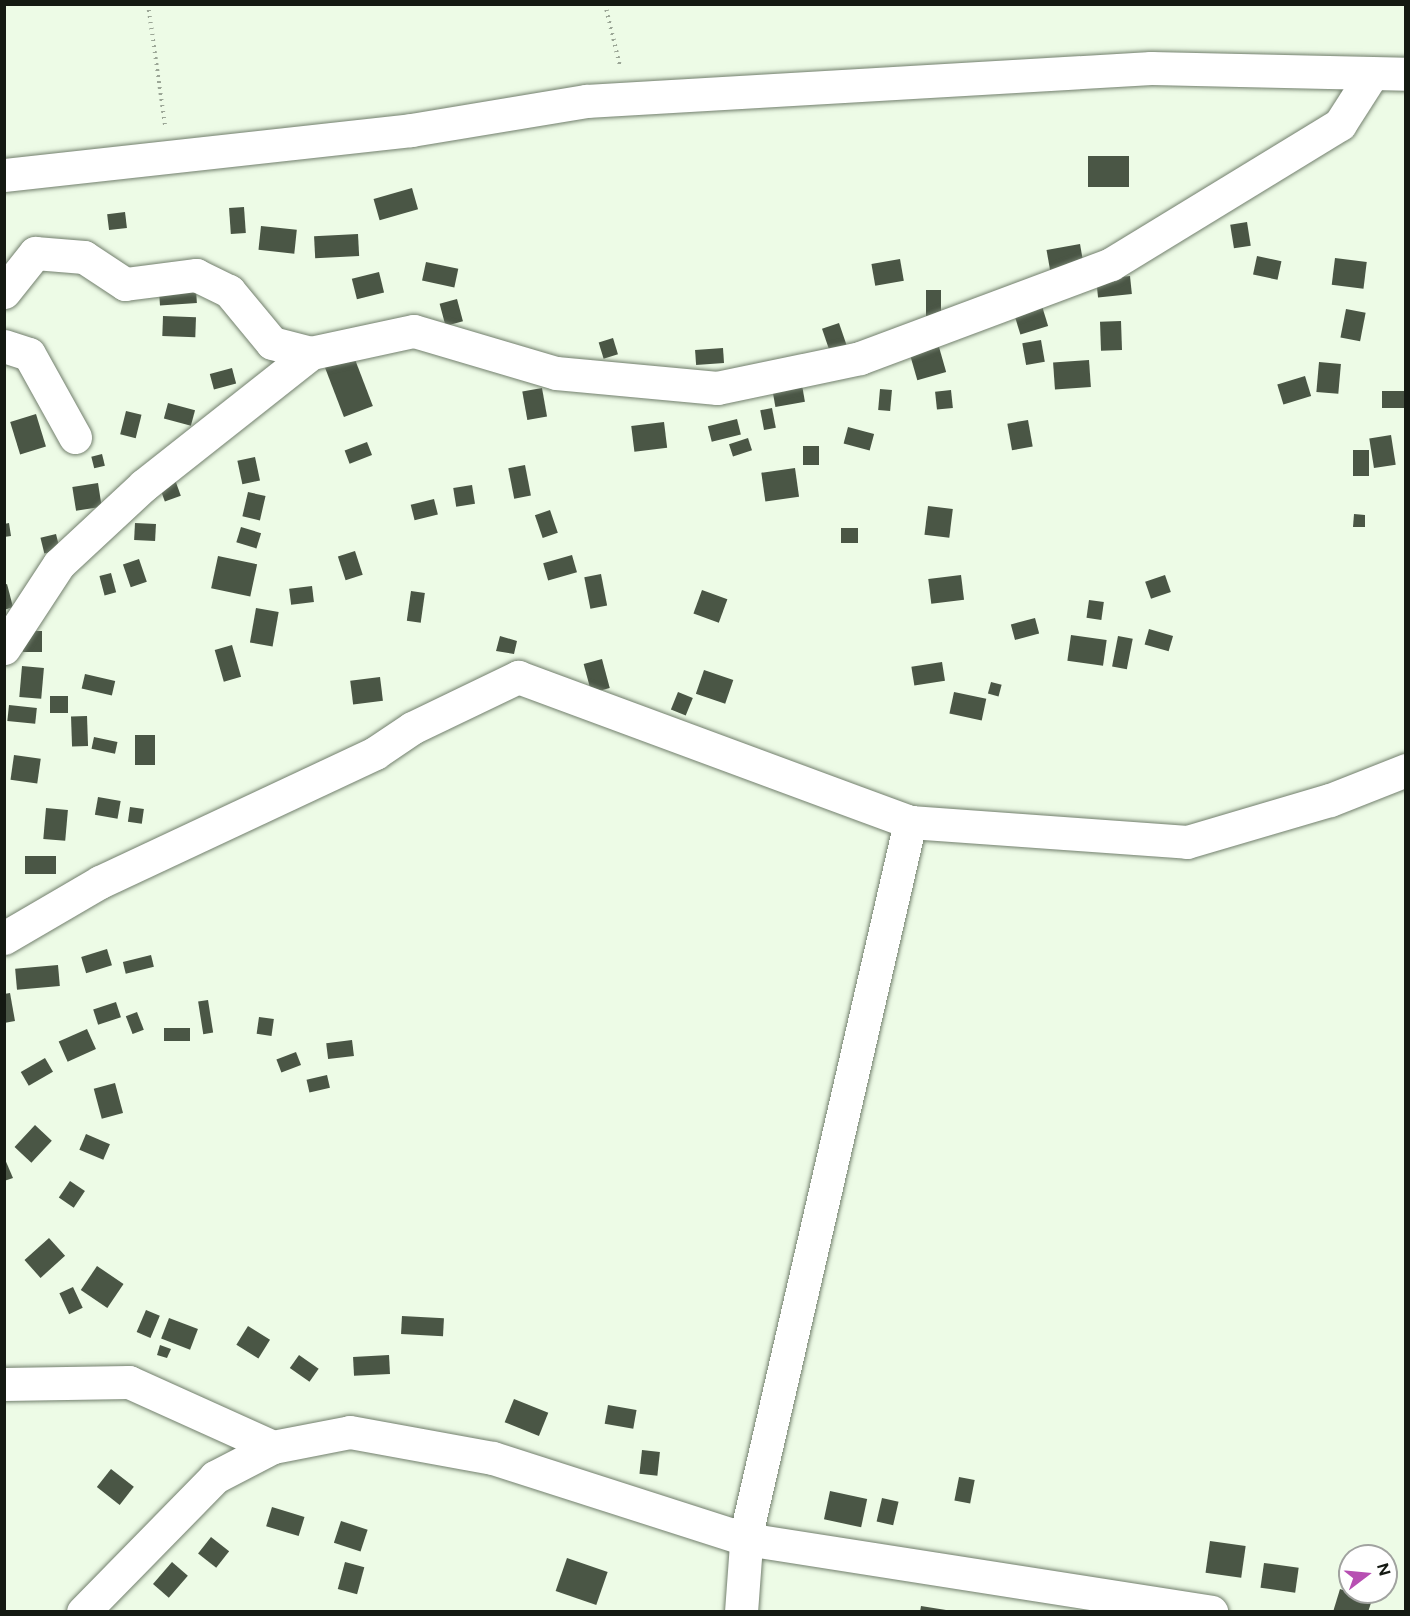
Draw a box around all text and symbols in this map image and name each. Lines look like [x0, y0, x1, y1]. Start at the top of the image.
north arrow [1338, 1544, 1398, 1604]
text: N [1373, 1561, 1395, 1578]

